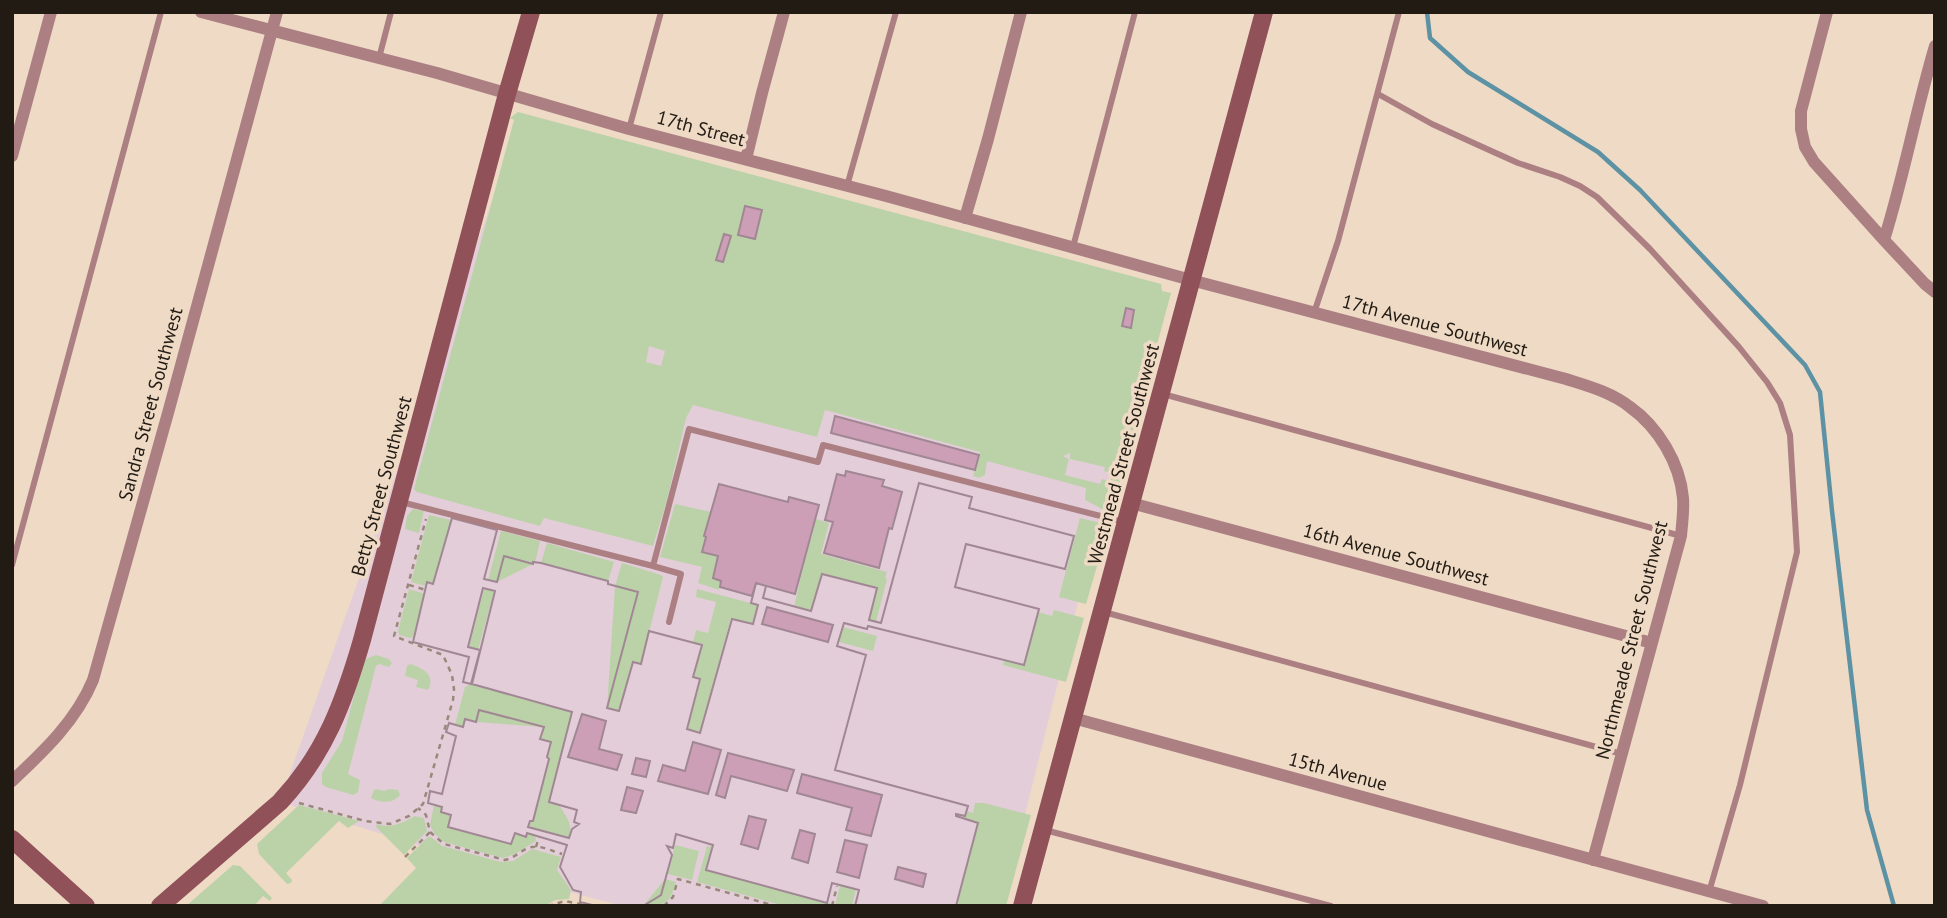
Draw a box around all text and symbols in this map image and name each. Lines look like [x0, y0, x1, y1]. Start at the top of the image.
street label: 17th Street [654, 105, 748, 151]
street label: 17th Avenue Southwest [1340, 289, 1531, 361]
street label: Sandra Street Southwest [113, 304, 188, 504]
street label: Westmead Street Southwest [1082, 340, 1164, 567]
street label: Betty Street Southwest [345, 393, 417, 579]
street label: 16th Avenue Southwest [1300, 518, 1492, 591]
street label: Northmeade Street Southwest [1590, 518, 1672, 762]
street label: 15th Avenue [1286, 746, 1390, 796]

